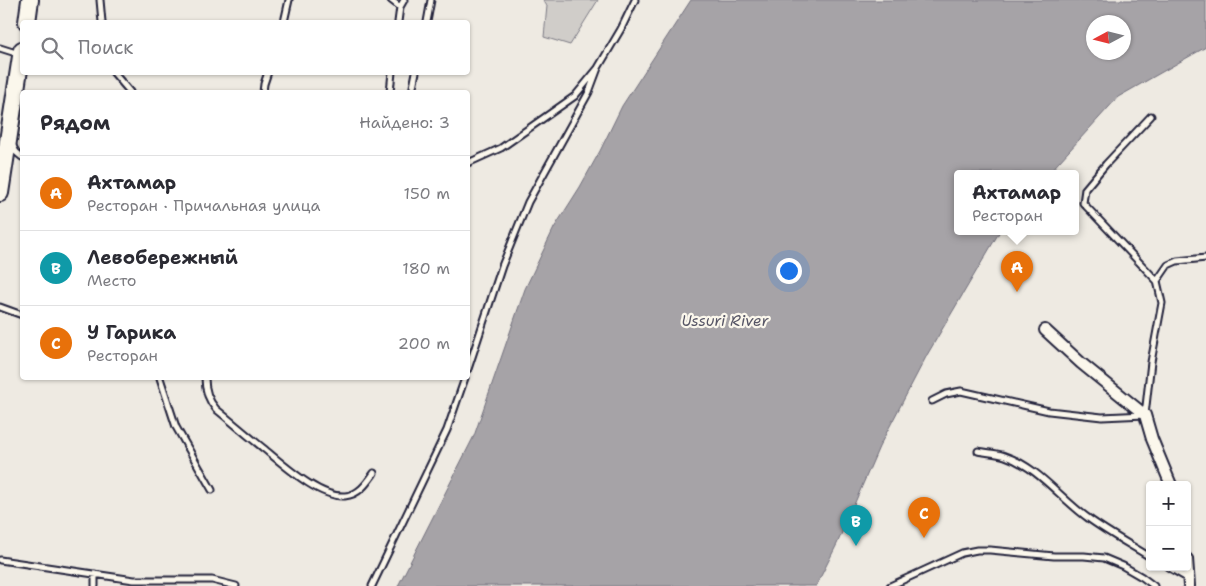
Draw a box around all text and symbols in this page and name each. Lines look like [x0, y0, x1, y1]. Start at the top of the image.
north arrow [1086, 15, 1131, 60]
search box [20, 20, 470, 75]
icon: search [38, 34, 66, 62]
text: Поиск [78, 35, 133, 60]
text: Рядом [40, 109, 110, 137]
text: Найдено: 3 [359, 112, 450, 133]
text: Ахтамар [87, 170, 176, 195]
popup [954, 170, 1079, 235]
text: Ахтамар [972, 180, 1061, 205]
text: A [50, 183, 62, 204]
text: 150 m [403, 183, 450, 204]
text: Ресторан · Причальная улица [87, 195, 321, 216]
text: Ресторан [972, 205, 1043, 226]
text: Левобережный [87, 245, 238, 270]
pin: A [1001, 251, 1033, 292]
text: B [51, 258, 61, 279]
text: 180 m [402, 258, 450, 279]
your location [776, 258, 802, 284]
text: Место [87, 270, 137, 291]
water label: Ussuri River [681, 311, 769, 331]
text: У Гарика [87, 320, 176, 345]
text: C [51, 333, 61, 354]
text: 200 m [398, 333, 450, 354]
text: Ресторан [87, 345, 158, 366]
map controls [1146, 481, 1191, 571]
button: + [1146, 481, 1191, 526]
pin: C [908, 497, 940, 538]
pin: B [840, 505, 872, 546]
button: − [1146, 526, 1191, 571]

